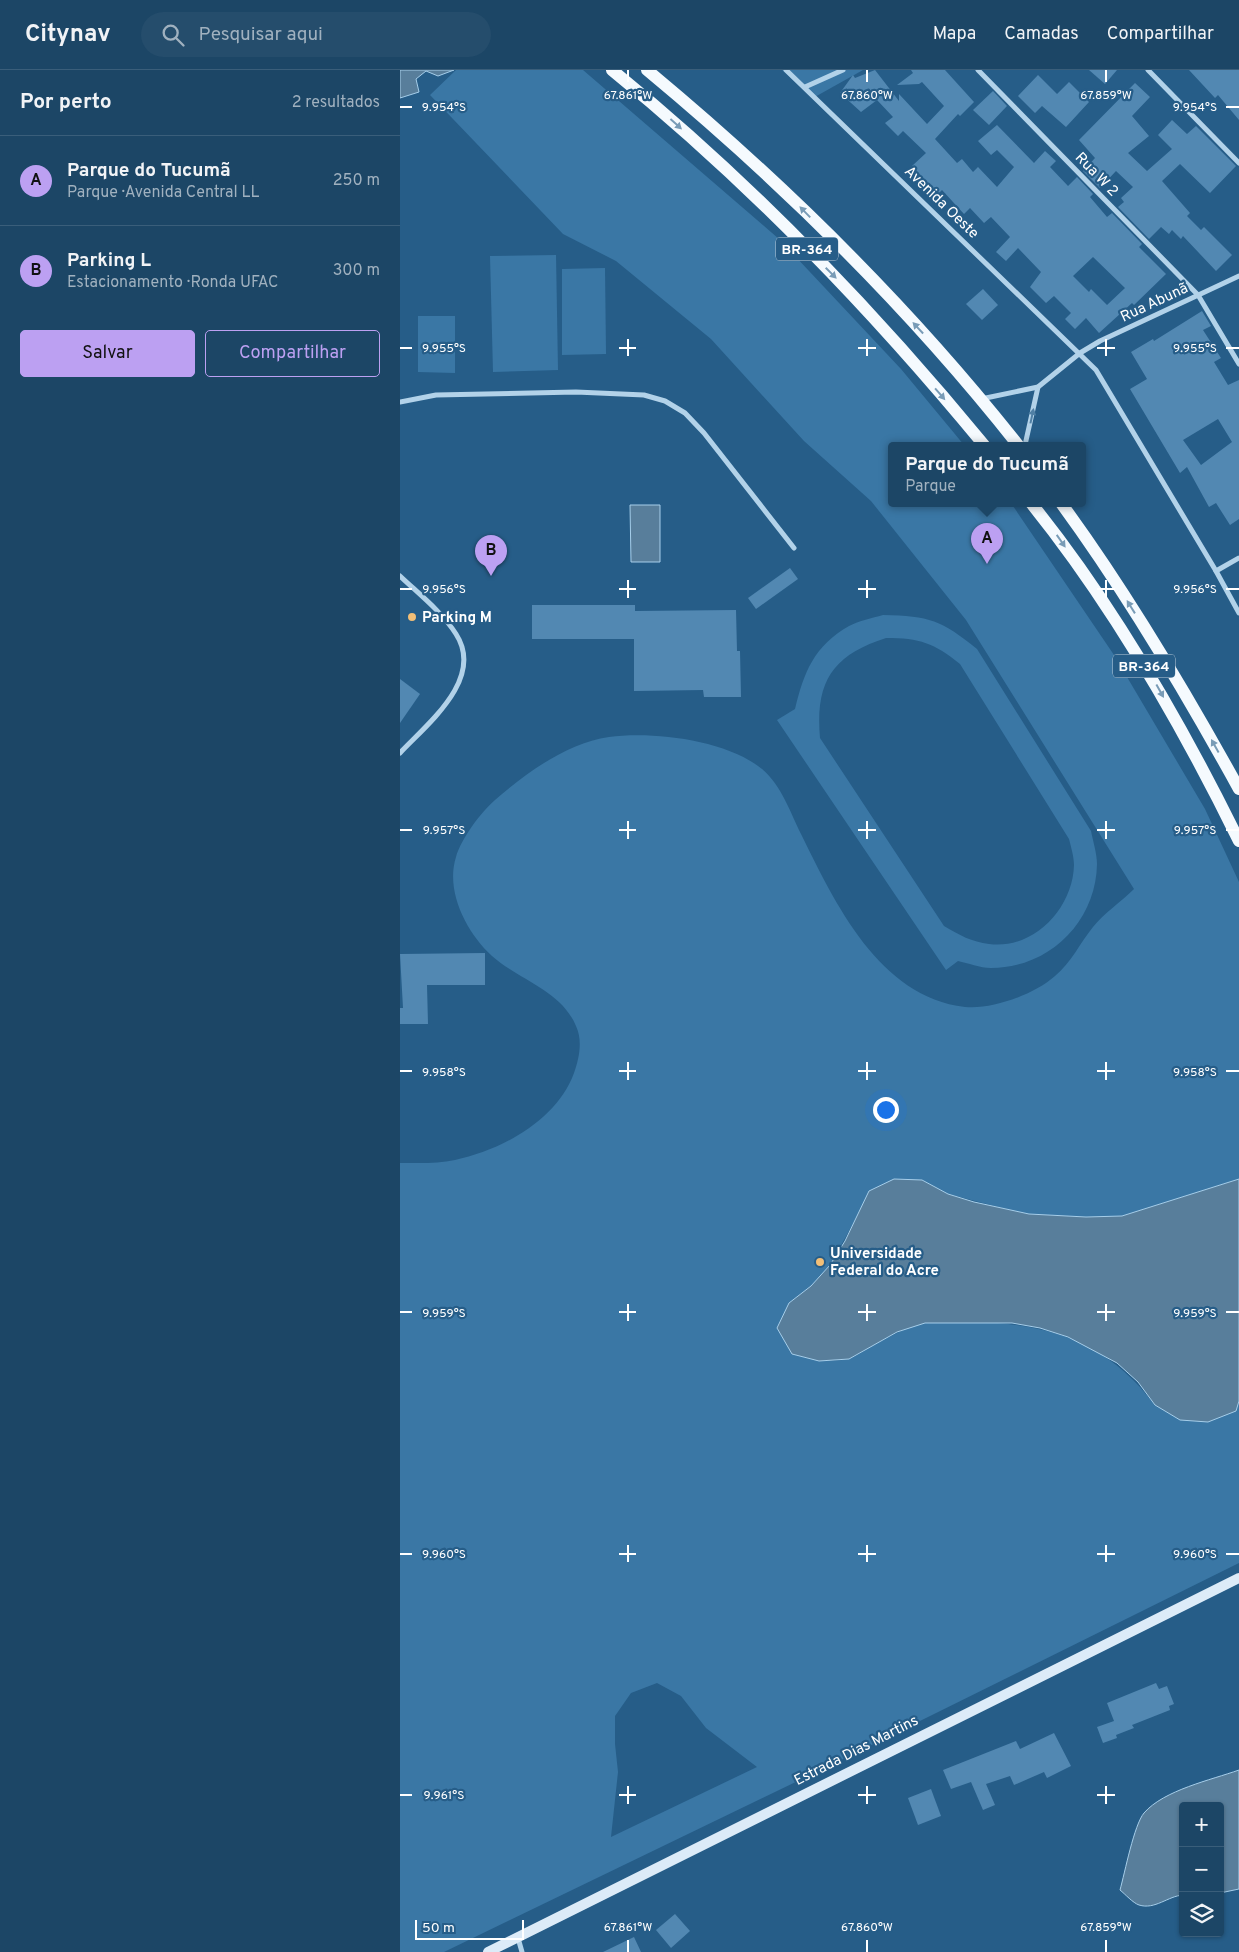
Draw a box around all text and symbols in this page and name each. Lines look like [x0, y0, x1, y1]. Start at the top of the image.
search box [141, 12, 491, 57]
text: Citynav [25, 20, 111, 50]
icon: search [159, 21, 187, 49]
text: Pesquisar aqui [199, 23, 323, 47]
text: Mapa [933, 23, 976, 46]
text: Camadas [1004, 23, 1079, 46]
text: Compartilhar [1107, 23, 1214, 46]
text: 67.861°W [604, 88, 652, 104]
text: 67.860°W [841, 88, 893, 104]
text: 67.859°W [1080, 88, 1132, 104]
text: Por perto [20, 89, 112, 116]
text: 2 resultados [292, 93, 380, 113]
text: 9.954°S [422, 100, 466, 116]
text: 9.954°S [1173, 100, 1217, 116]
one-way arrow [670, 119, 683, 130]
street label: Rua W 2 [1070, 149, 1122, 201]
text: Parque do Tucumã [67, 159, 231, 183]
street label: Avenida Oeste [900, 163, 982, 243]
text: A [30, 171, 42, 191]
text: 250 m [333, 171, 380, 191]
text: Parque · Avenida Central LL [67, 183, 259, 203]
one-way arrow [799, 206, 811, 218]
road number: BR-364 [776, 238, 838, 260]
text: Parking L [67, 249, 151, 273]
text: B [30, 261, 42, 281]
text: 300 m [333, 261, 380, 281]
one-way arrow [825, 267, 837, 279]
text: Estacionamento · Ronda UFAC [67, 273, 278, 293]
street label: Rua Abunã [1118, 279, 1192, 327]
one-way arrow [912, 323, 924, 335]
button: Salvar [20, 330, 195, 377]
button: Compartilhar [205, 330, 380, 377]
text: 9.955°S [422, 341, 466, 357]
text: 9.955°S [1173, 341, 1217, 357]
one-way arrow [934, 387, 946, 399]
one-way arrow [1028, 408, 1036, 424]
popup [888, 442, 1086, 507]
text: Parque do Tucumã [905, 453, 1069, 477]
text: Parque [905, 477, 956, 497]
pin: A [971, 523, 1003, 564]
one-way arrow [1056, 534, 1066, 548]
pin: B [475, 535, 507, 576]
text: 9.956°S [422, 582, 466, 598]
text: 9.956°S [1173, 582, 1217, 598]
one-way arrow [1127, 601, 1136, 614]
place label: Parking M [422, 609, 492, 628]
marker: Parking M [406, 611, 418, 623]
road number: BR-364 [1113, 654, 1175, 678]
one-way arrow [1155, 685, 1164, 698]
one-way arrow [1211, 740, 1220, 753]
text: 9.957°S [423, 823, 465, 839]
text: 9.957°S [1174, 823, 1216, 839]
text: 9.958°S [422, 1065, 466, 1081]
text: 9.958°S [1173, 1065, 1217, 1081]
your location [873, 1097, 899, 1123]
place label: Universidade Federal do Acre [830, 1245, 939, 1281]
marker: Universidade Federal do Acre [814, 1256, 826, 1268]
text: 9.959°S [422, 1306, 466, 1322]
text: 9.959°S [1173, 1306, 1217, 1322]
text: 9.960°S [422, 1547, 466, 1563]
text: 9.960°S [1173, 1547, 1217, 1563]
street label: Estrada Dias Martins [791, 1712, 922, 1791]
text: 9.961°S [424, 1788, 464, 1804]
map controls [1179, 1802, 1224, 1937]
button: + [1179, 1802, 1224, 1847]
button: − [1179, 1847, 1224, 1892]
button: layers [1179, 1892, 1224, 1937]
scale bar [415, 1917, 524, 1940]
text: 50 m [422, 1920, 455, 1937]
text: 67.861°W [604, 1920, 652, 1936]
text: 67.860°W [841, 1920, 893, 1936]
text: 67.859°W [1080, 1920, 1132, 1936]

